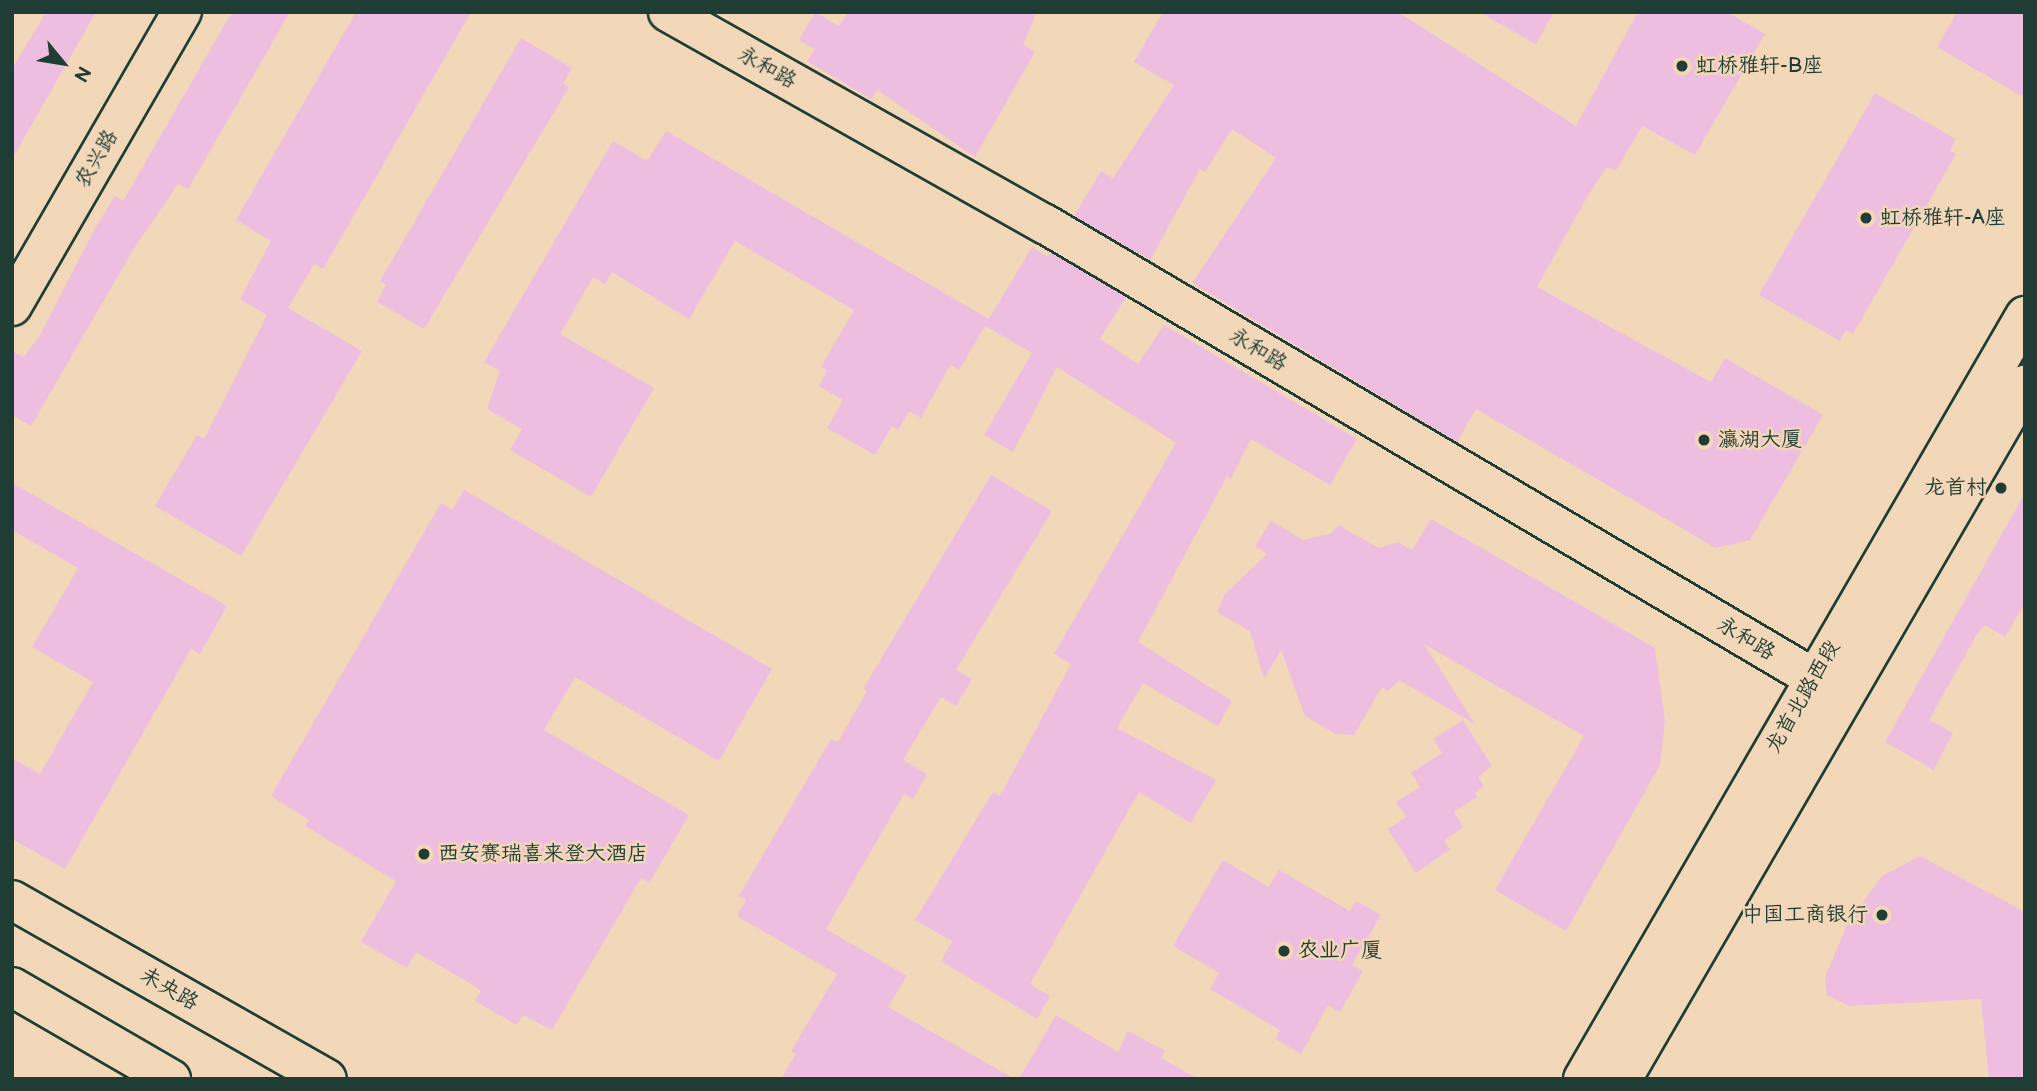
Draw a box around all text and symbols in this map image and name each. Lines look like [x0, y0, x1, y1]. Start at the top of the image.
north arrow [28, 28, 98, 98]
street label: 永和路 [733, 42, 801, 94]
place label: 虹桥雅轩-B座 [1696, 53, 1823, 79]
marker: 虹桥雅轩-B座 [1674, 58, 1690, 74]
text: N [68, 62, 95, 86]
street label: 农兴路 [70, 125, 124, 193]
place label: 虹桥雅轩-A座 [1880, 205, 2005, 231]
marker: 虹桥雅轩-A座 [1858, 210, 1874, 226]
street label: 永和路 [1225, 323, 1291, 377]
place label: 瀛湖大厦 [1718, 427, 1802, 453]
marker: 瀛湖大厦 [1696, 432, 1712, 448]
place label: 龙首村 [1924, 475, 1987, 501]
marker: 龙首村 [1993, 480, 2009, 496]
street label: 永和路 [1713, 612, 1779, 666]
street label: 龙首北路西段 [1761, 636, 1845, 758]
place label: 西安赛瑞喜来登大酒店 [438, 841, 648, 867]
marker: 西安赛瑞喜来登大酒店 [416, 846, 432, 862]
place label: 中国工商银行 [1742, 902, 1868, 928]
marker: 中国工商银行 [1874, 907, 1890, 923]
place label: 农业广厦 [1298, 938, 1382, 964]
marker: 农业广厦 [1276, 943, 1292, 959]
street label: 未央路 [135, 962, 203, 1016]

